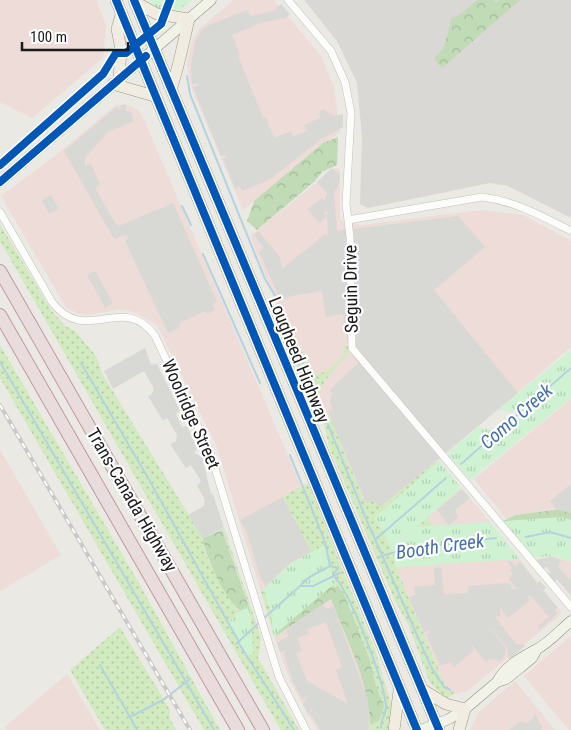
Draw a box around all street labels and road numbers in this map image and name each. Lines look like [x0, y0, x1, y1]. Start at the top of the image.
street label: Seguin Drive [339, 245, 362, 333]
street label: Lougheed Highway [265, 294, 335, 426]
street label: Woolridge Street [158, 356, 225, 472]
street label: Trans-Canada Highway [83, 424, 182, 576]

